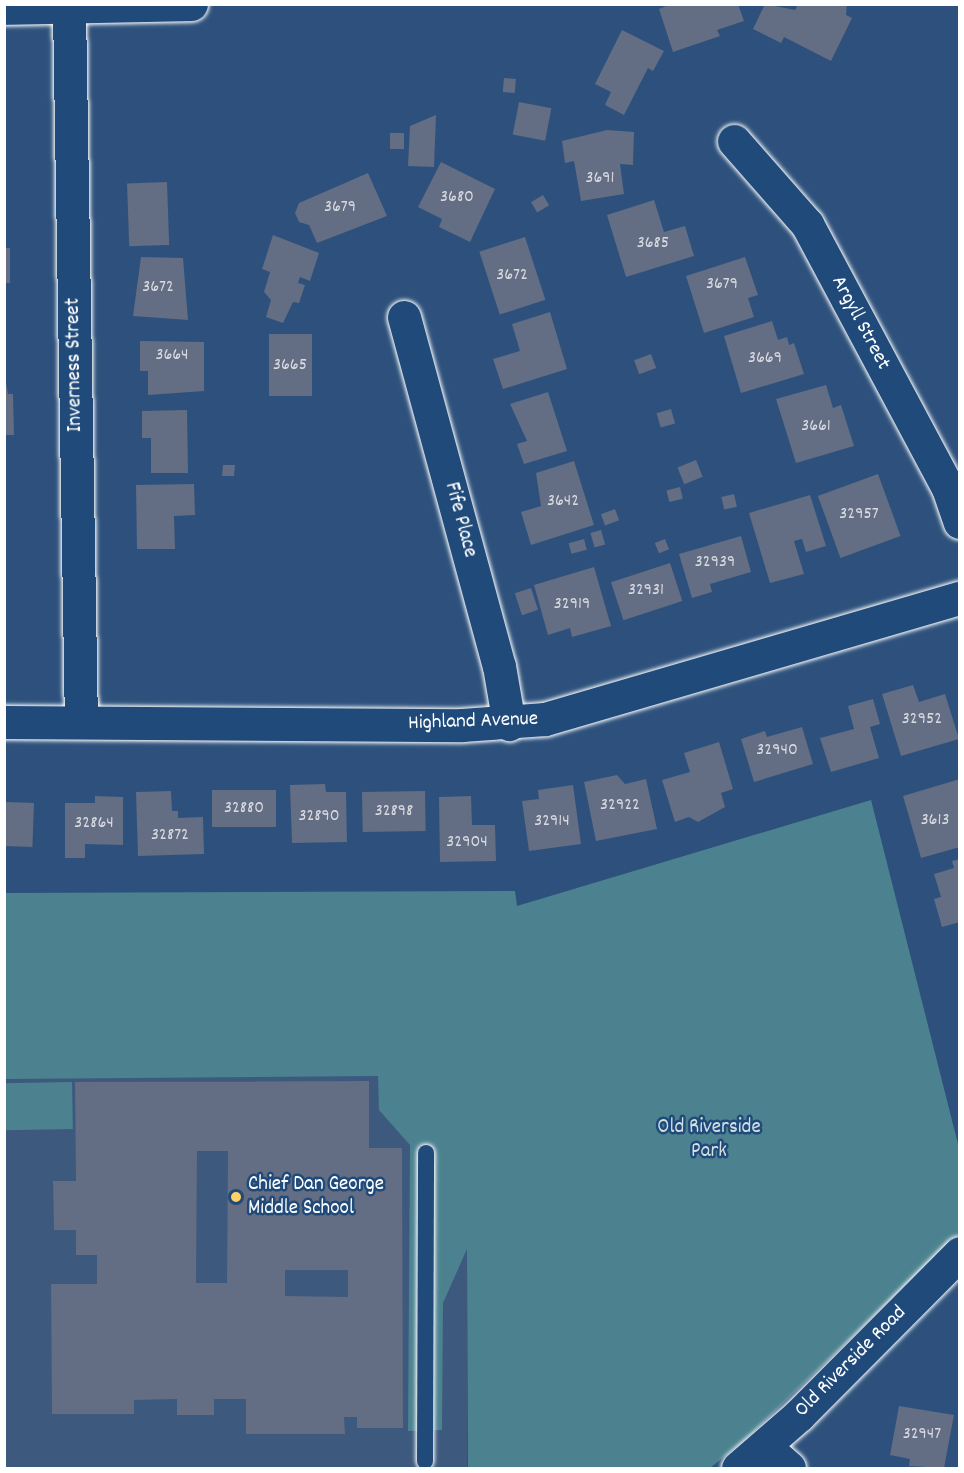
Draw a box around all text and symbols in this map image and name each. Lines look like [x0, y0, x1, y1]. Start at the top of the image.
house number: 3691 [586, 168, 614, 190]
house number: 3680 [440, 187, 474, 209]
house number: 3679 [324, 197, 356, 219]
house number: 3685 [637, 233, 669, 255]
house number: 3672 [496, 265, 528, 287]
street label: Argyll Street [825, 272, 895, 374]
house number: 3679 [706, 274, 738, 296]
house number: 3672 [142, 277, 174, 299]
street label: Inverness Street [61, 298, 89, 432]
house number: 3664 [155, 345, 189, 367]
house number: 3669 [748, 348, 782, 370]
house number: 3665 [273, 355, 307, 377]
house number: 3661 [801, 416, 831, 438]
street label: Fife Place [438, 480, 482, 560]
house number: 3642 [547, 491, 579, 513]
house number: 32957 [839, 504, 879, 526]
house number: 32939 [695, 552, 735, 574]
house number: 32931 [628, 580, 664, 602]
house number: 32919 [554, 594, 590, 616]
street label: Highland Avenue [408, 707, 538, 737]
house number: 32952 [902, 709, 942, 731]
house number: 32940 [756, 740, 798, 762]
house number: 32922 [600, 795, 640, 817]
house number: 32880 [224, 798, 264, 820]
house number: 32898 [375, 801, 413, 823]
house number: 32890 [298, 806, 340, 828]
house number: 3613 [921, 810, 949, 832]
house number: 32914 [534, 811, 570, 833]
house number: 32864 [74, 813, 114, 835]
house number: 32872 [151, 825, 189, 847]
house number: 32904 [446, 832, 488, 854]
park label: Old Riverside Park [657, 1115, 761, 1165]
place label: Chief Dan George Middle School [248, 1172, 384, 1222]
marker: Chief Dan George Middle School [229, 1190, 243, 1204]
street label: Old Riverside Road [790, 1301, 912, 1423]
house number: 32947 [903, 1424, 941, 1446]

